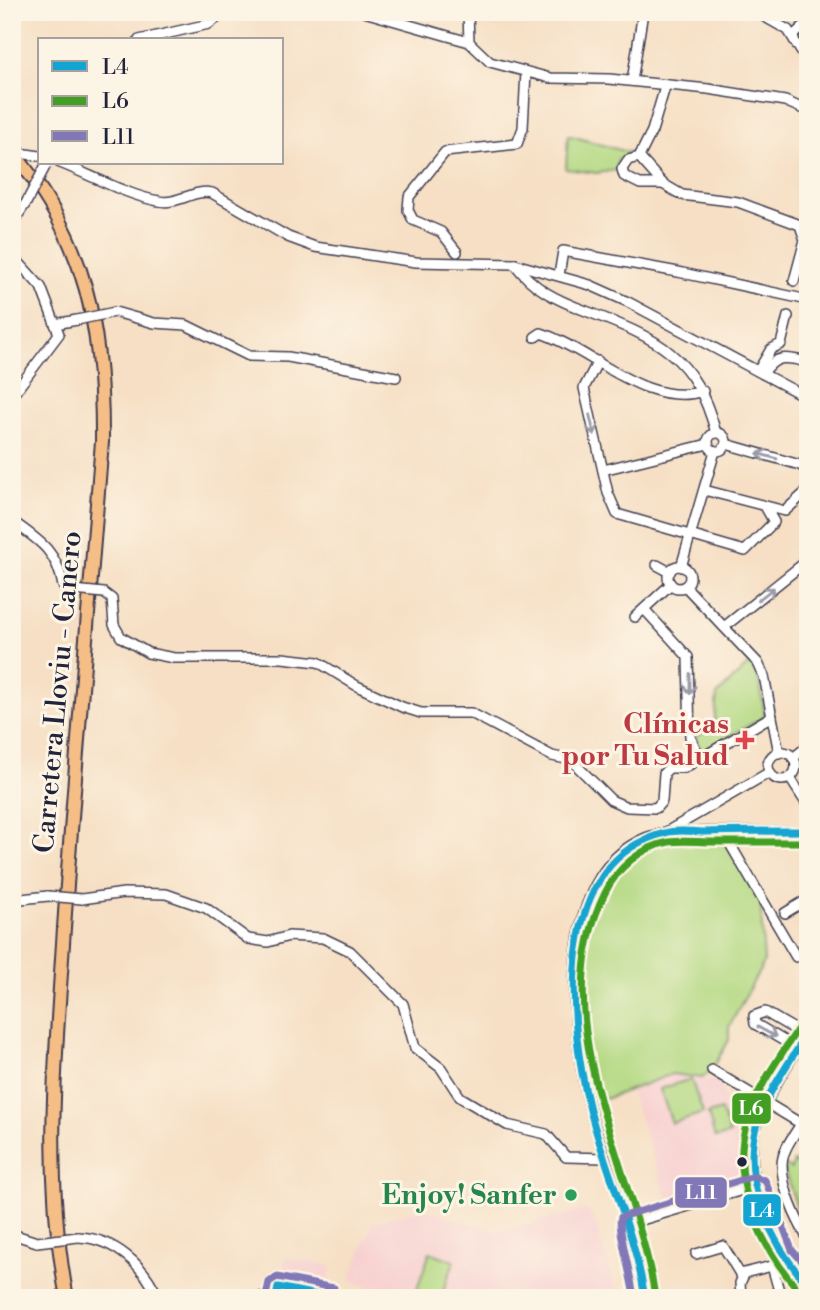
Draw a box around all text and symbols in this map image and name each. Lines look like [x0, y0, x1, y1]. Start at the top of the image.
legend [38, 38, 284, 164]
text: L4 [102, 55, 128, 81]
text: L6 [102, 89, 129, 115]
text: L11 [102, 125, 135, 151]
one-way arrow [586, 413, 599, 436]
one-way arrow [757, 449, 779, 462]
street label: Carretera Lloviu - Canero [26, 529, 90, 855]
one-way arrow [757, 587, 775, 602]
one-way arrow [683, 672, 697, 695]
place label: Clínicas por Tu Salud [562, 707, 729, 774]
marker: Clínicas por Tu Salud [735, 730, 755, 750]
one-way arrow [757, 1025, 777, 1039]
line badge: L6 [731, 1092, 772, 1125]
text: L6 [739, 1097, 763, 1121]
unlabelled marker [735, 1155, 749, 1169]
line badge: L11 [674, 1176, 728, 1209]
place label: Enjoy! Sanfer [382, 1178, 557, 1213]
text: L11 [685, 1181, 717, 1205]
marker: Enjoy! Sanfer [563, 1187, 579, 1203]
line badge: L4 [742, 1193, 782, 1227]
text: L4 [749, 1199, 775, 1223]

